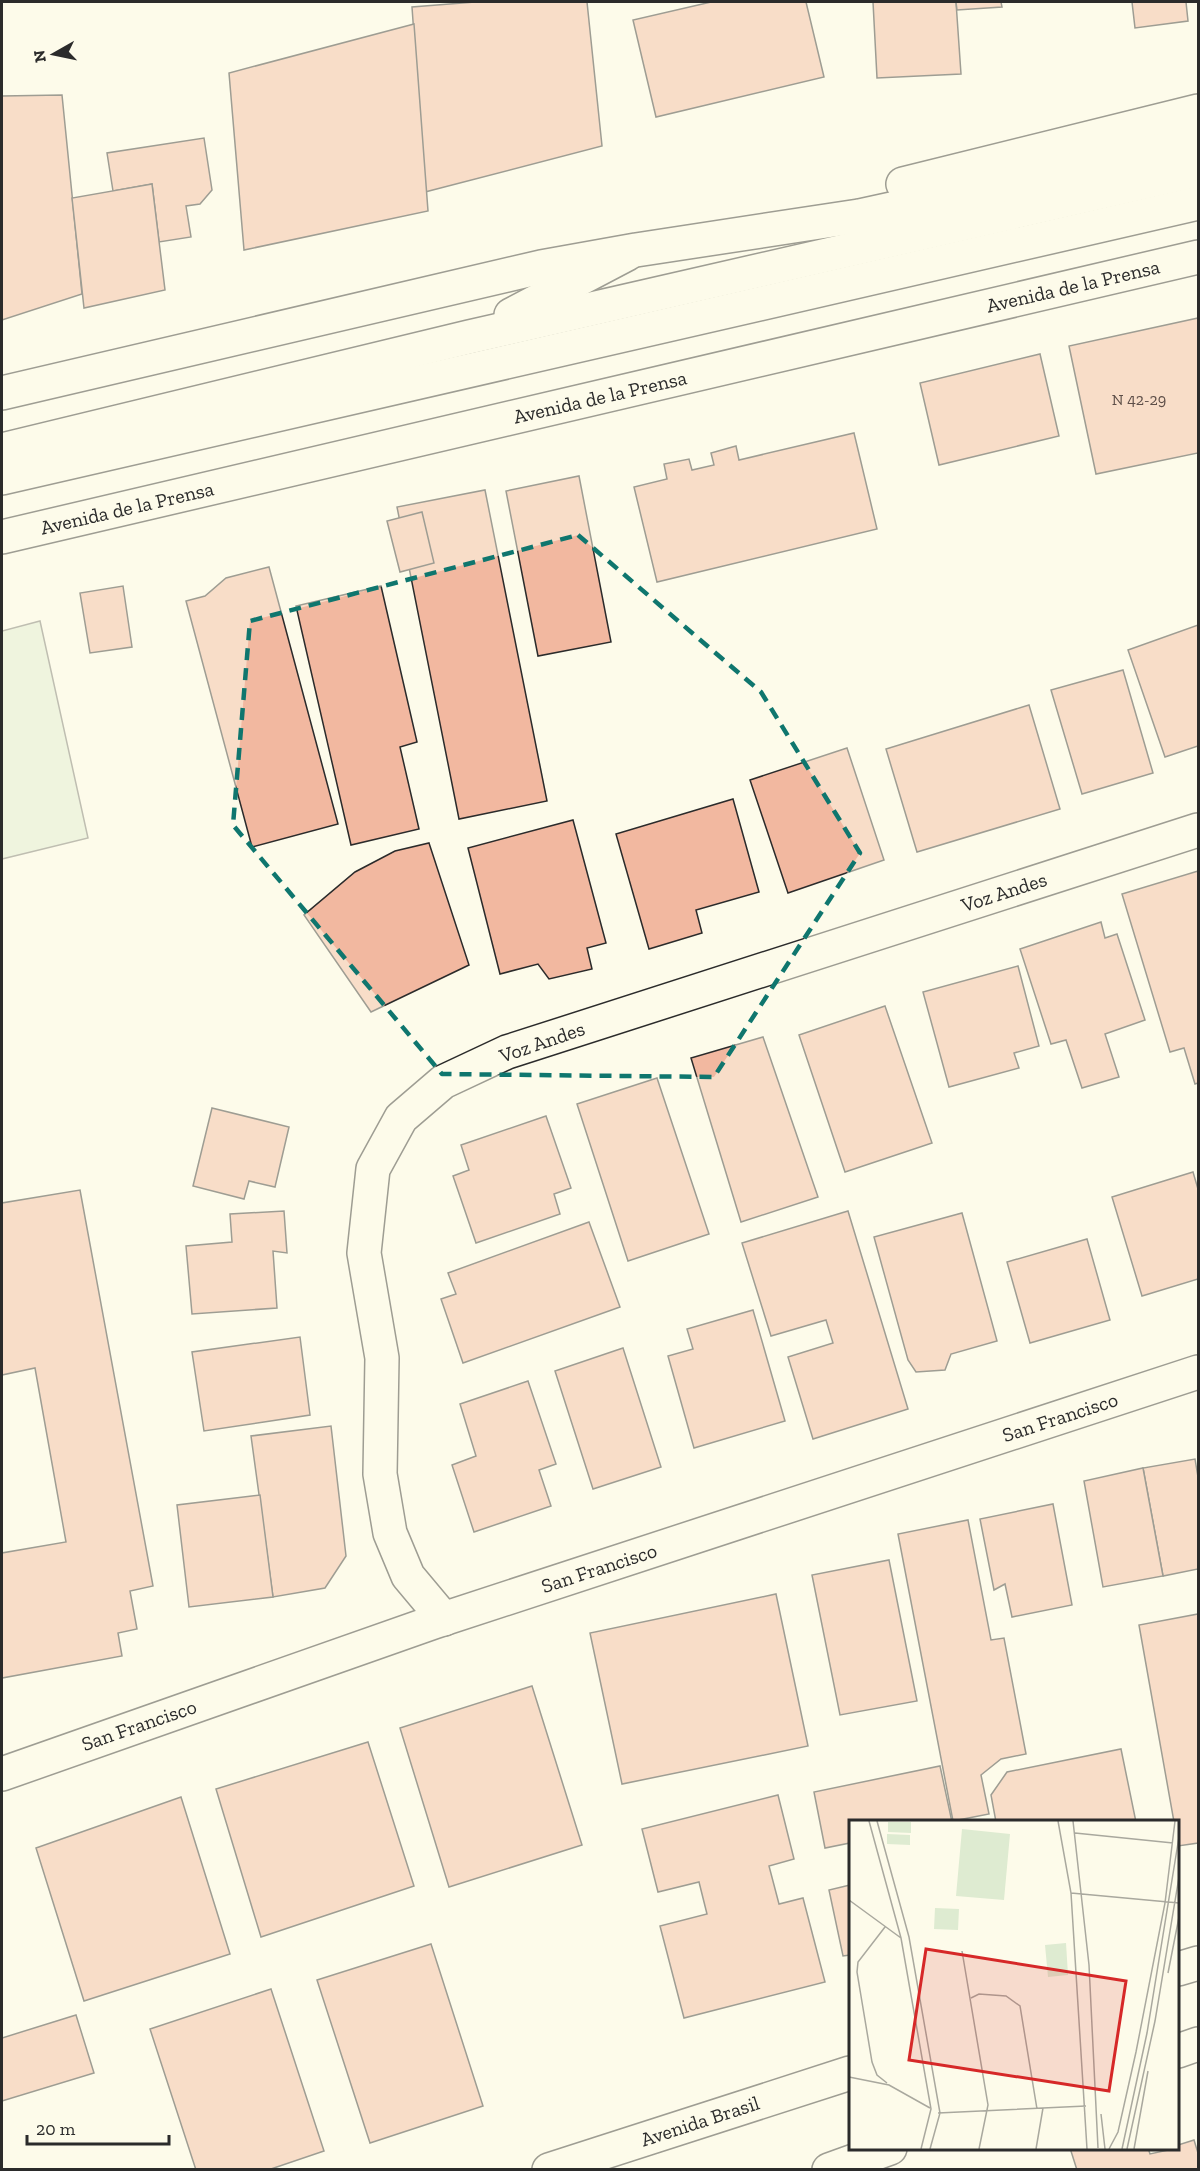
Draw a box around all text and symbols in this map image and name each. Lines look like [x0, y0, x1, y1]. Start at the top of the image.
north arrow [24, 24, 84, 84]
text: N [29, 49, 50, 64]
street label: Avenida de la Prensa [984, 254, 1162, 318]
street label: Avenida de la Prensa [511, 365, 689, 429]
house number: N 42-29 [1112, 390, 1166, 409]
street label: Avenida de la Prensa [38, 476, 216, 540]
street label: Voz Andes [957, 867, 1050, 917]
street label: Voz Andes [495, 1016, 588, 1068]
street label: San Francisco [999, 1387, 1121, 1447]
street label: San Francisco [538, 1538, 660, 1598]
street label: San Francisco [78, 1694, 200, 1756]
inset map [849, 1820, 1179, 2150]
street label: Avenida Brasil [638, 2091, 762, 2151]
scale bar [27, 2108, 170, 2146]
text: 20 m [36, 2118, 76, 2140]

